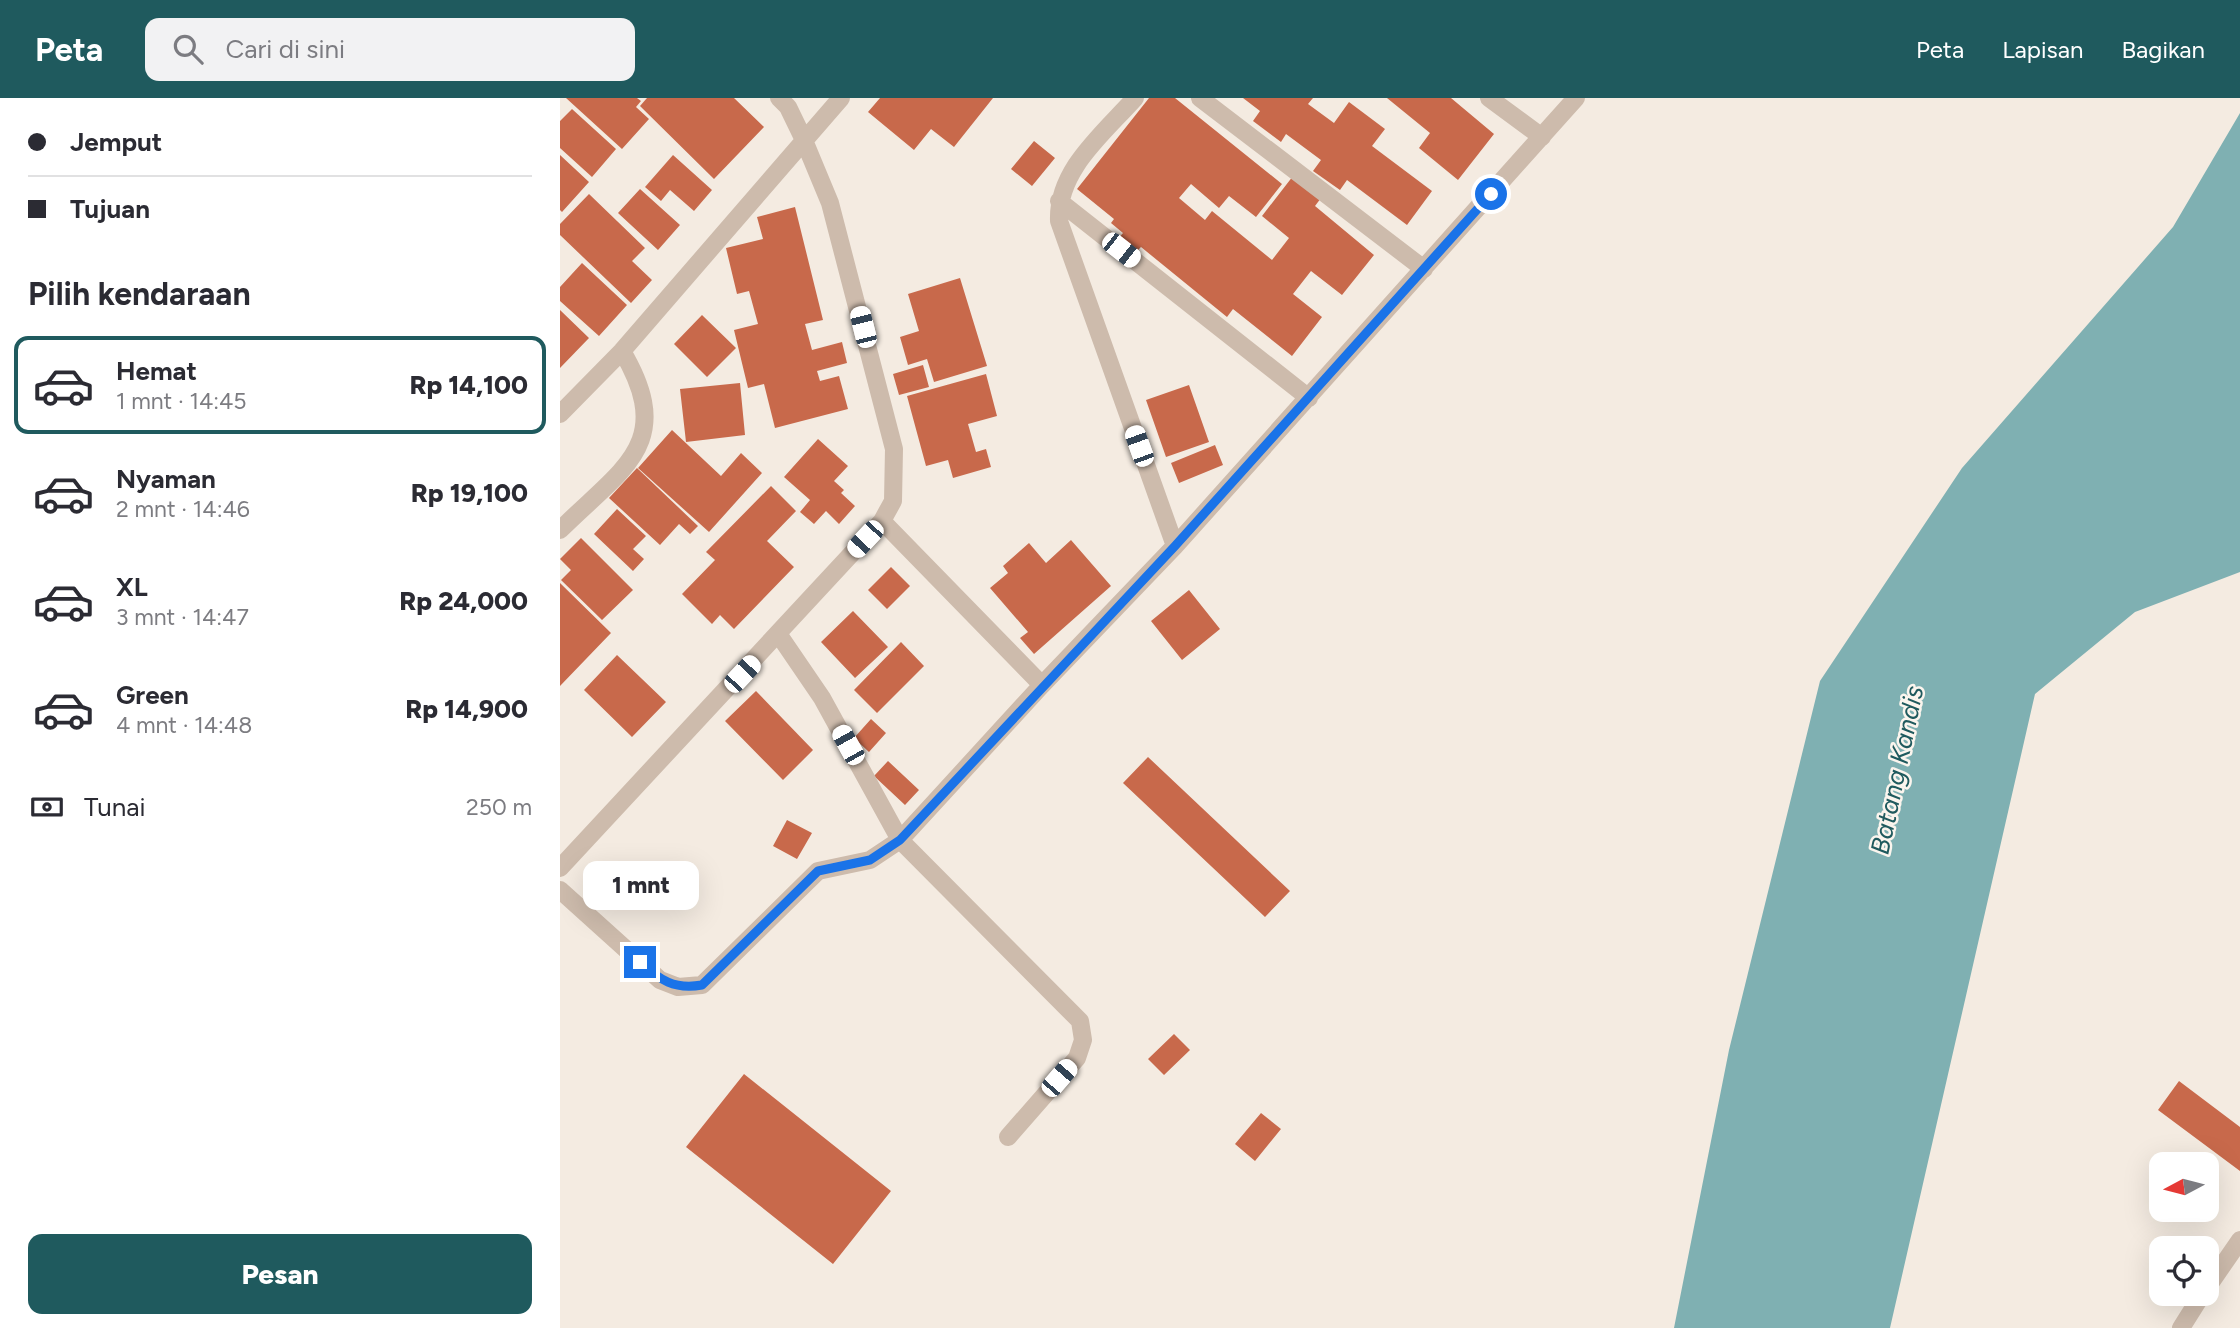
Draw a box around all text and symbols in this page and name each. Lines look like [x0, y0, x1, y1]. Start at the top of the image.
search box [145, 18, 635, 81]
text: Peta [35, 30, 103, 69]
icon: search [169, 30, 207, 68]
text: Cari di sini [225, 33, 345, 65]
text: Peta [1916, 35, 1964, 64]
text: Lapisan [2002, 35, 2083, 64]
text: Bagikan [2121, 35, 2205, 64]
text: Jemput [70, 126, 162, 158]
route start [1475, 178, 1507, 210]
text: Tujuan [70, 193, 150, 225]
car [1098, 229, 1145, 271]
text: Pilih kendaraan [28, 275, 251, 313]
car [848, 304, 879, 350]
icon: car [32, 354, 95, 417]
text: Hemat [116, 355, 197, 387]
text: Rp 14,100 [409, 369, 528, 401]
text: 1 mnt · 14:45 [116, 387, 247, 415]
car [1122, 423, 1157, 469]
icon: car [32, 462, 95, 525]
text: Nyaman [116, 463, 216, 495]
text: Rp 19,100 [411, 477, 528, 509]
text: 2 mnt · 14:46 [116, 495, 250, 523]
car [843, 516, 888, 562]
icon: car [32, 570, 95, 633]
text: XL [116, 571, 148, 603]
text: Rp 24,000 [399, 585, 528, 617]
text: 3 mnt · 14:47 [116, 603, 249, 631]
car [720, 651, 765, 697]
icon: car [32, 678, 95, 741]
text: Green [116, 679, 189, 711]
water label: Batang Kandis [1864, 683, 1930, 857]
text: Rp 14,900 [405, 693, 528, 725]
text: 4 mnt · 14:48 [116, 711, 252, 739]
car [829, 722, 868, 768]
icon: cash [28, 788, 66, 826]
text: Tunai [84, 791, 145, 823]
text: 250 m [466, 793, 532, 821]
callout: 1 mnt [582, 860, 698, 910]
text: 1 mnt [612, 871, 670, 899]
route end [624, 946, 656, 978]
car [1038, 1055, 1081, 1101]
north arrow [2149, 1152, 2219, 1222]
map controls [2149, 1152, 2219, 1306]
button: Pesan [28, 1234, 532, 1314]
button: locate [2149, 1236, 2219, 1306]

